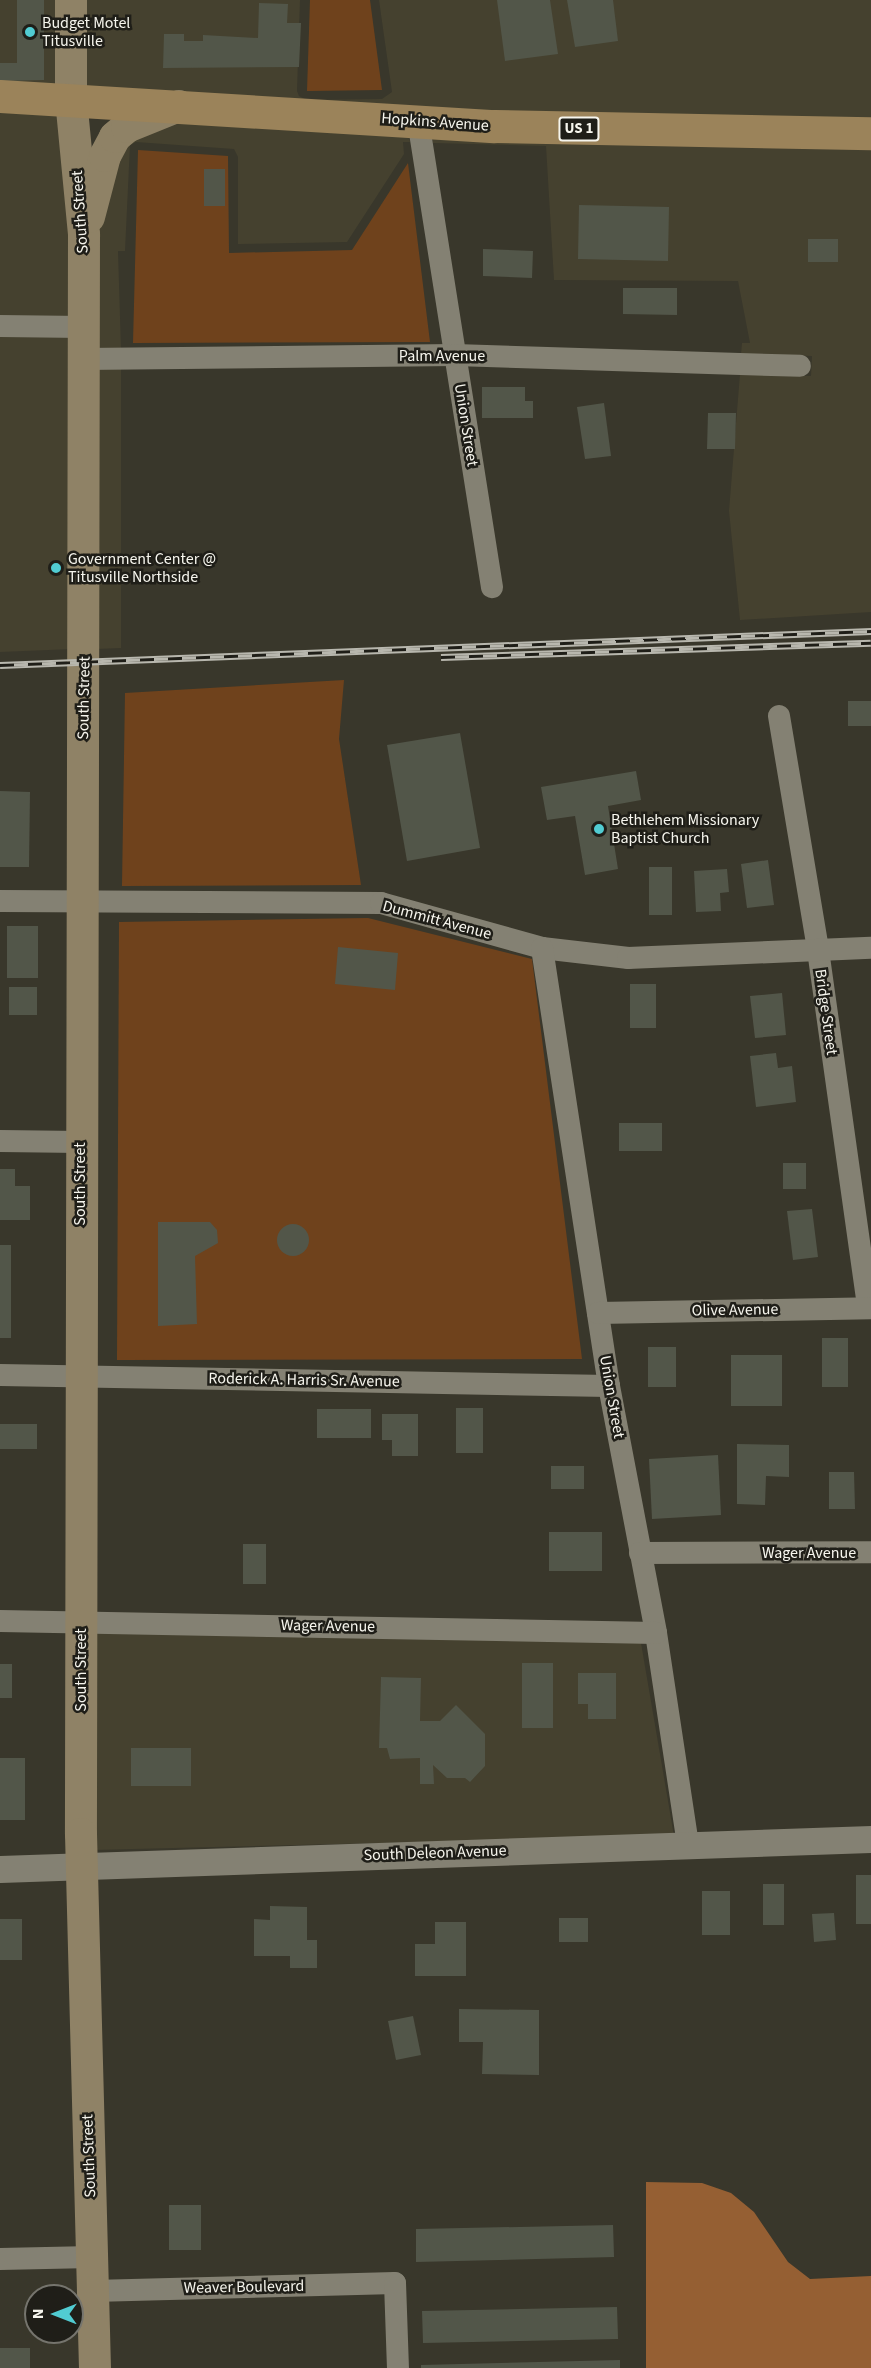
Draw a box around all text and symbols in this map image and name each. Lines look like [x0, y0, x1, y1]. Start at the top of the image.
place label: Budget Motel Titusville [42, 13, 130, 51]
marker: Budget Motel Titusville [23, 25, 37, 39]
street label: Hopkins Avenue [381, 109, 489, 135]
road number: US 1 [558, 117, 600, 141]
street label: South Street [68, 170, 92, 254]
street label: Palm Avenue [399, 346, 485, 366]
street label: Union Street [450, 382, 482, 468]
place label: Government Center @ Titusville Northside [68, 549, 216, 587]
marker: Government Center @ Titusville Northside [49, 561, 63, 575]
street label: South Street [74, 656, 94, 740]
place label: Bethlehem Missionary Baptist Church [611, 810, 759, 848]
marker: Bethlehem Missionary Baptist Church [592, 822, 606, 836]
street label: Dummitt Avenue [380, 896, 494, 944]
street label: Bridge Street [810, 968, 842, 1056]
street label: South Street [70, 1142, 90, 1226]
street label: Olive Avenue [692, 1300, 778, 1320]
street label: Union Street [595, 1354, 629, 1440]
street label: Roderick A. Harris Sr. Avenue [208, 1369, 400, 1391]
street label: Wager Avenue [762, 1543, 856, 1563]
street label: Wager Avenue [281, 1616, 375, 1636]
street label: South Street [71, 1628, 91, 1712]
street label: South Deleon Avenue [363, 1841, 507, 1865]
street label: South Street [78, 2114, 100, 2198]
street label: Weaver Boulevard [183, 2276, 305, 2298]
north arrow [24, 2284, 84, 2344]
text: N [27, 2309, 49, 2319]

